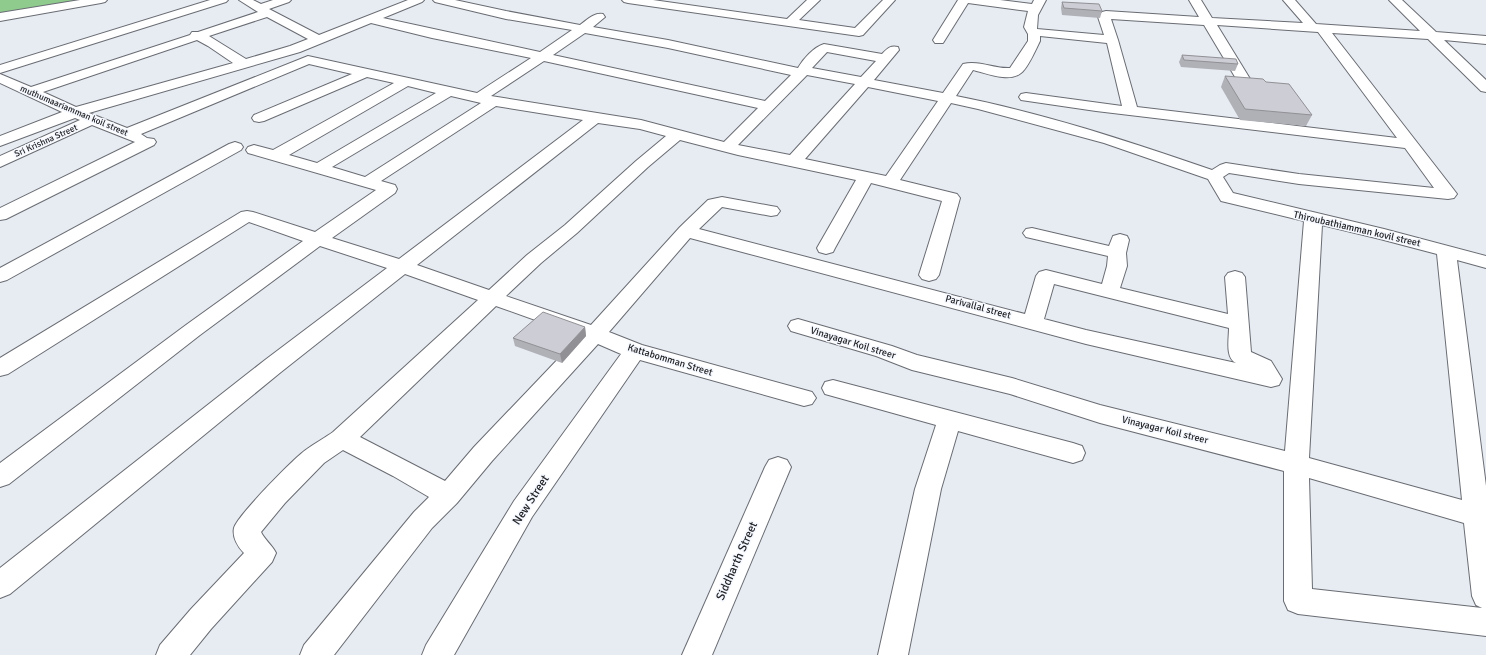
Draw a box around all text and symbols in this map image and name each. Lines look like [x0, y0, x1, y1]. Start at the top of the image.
street label: muthumaariamman koil street [18, 83, 130, 139]
street label: Sri Krishna Street [13, 122, 79, 160]
street label: Thiroubathiamman kovil street [1292, 209, 1422, 250]
street label: Parivallal street [944, 292, 1013, 322]
street label: Vinayagar Koil streer [809, 324, 897, 362]
street label: Kattabomman Street [626, 341, 714, 379]
street label: Vinayagar Koil streer [1121, 413, 1210, 447]
street label: New Street [509, 472, 553, 528]
street label: Siddharth Street [713, 519, 761, 603]

